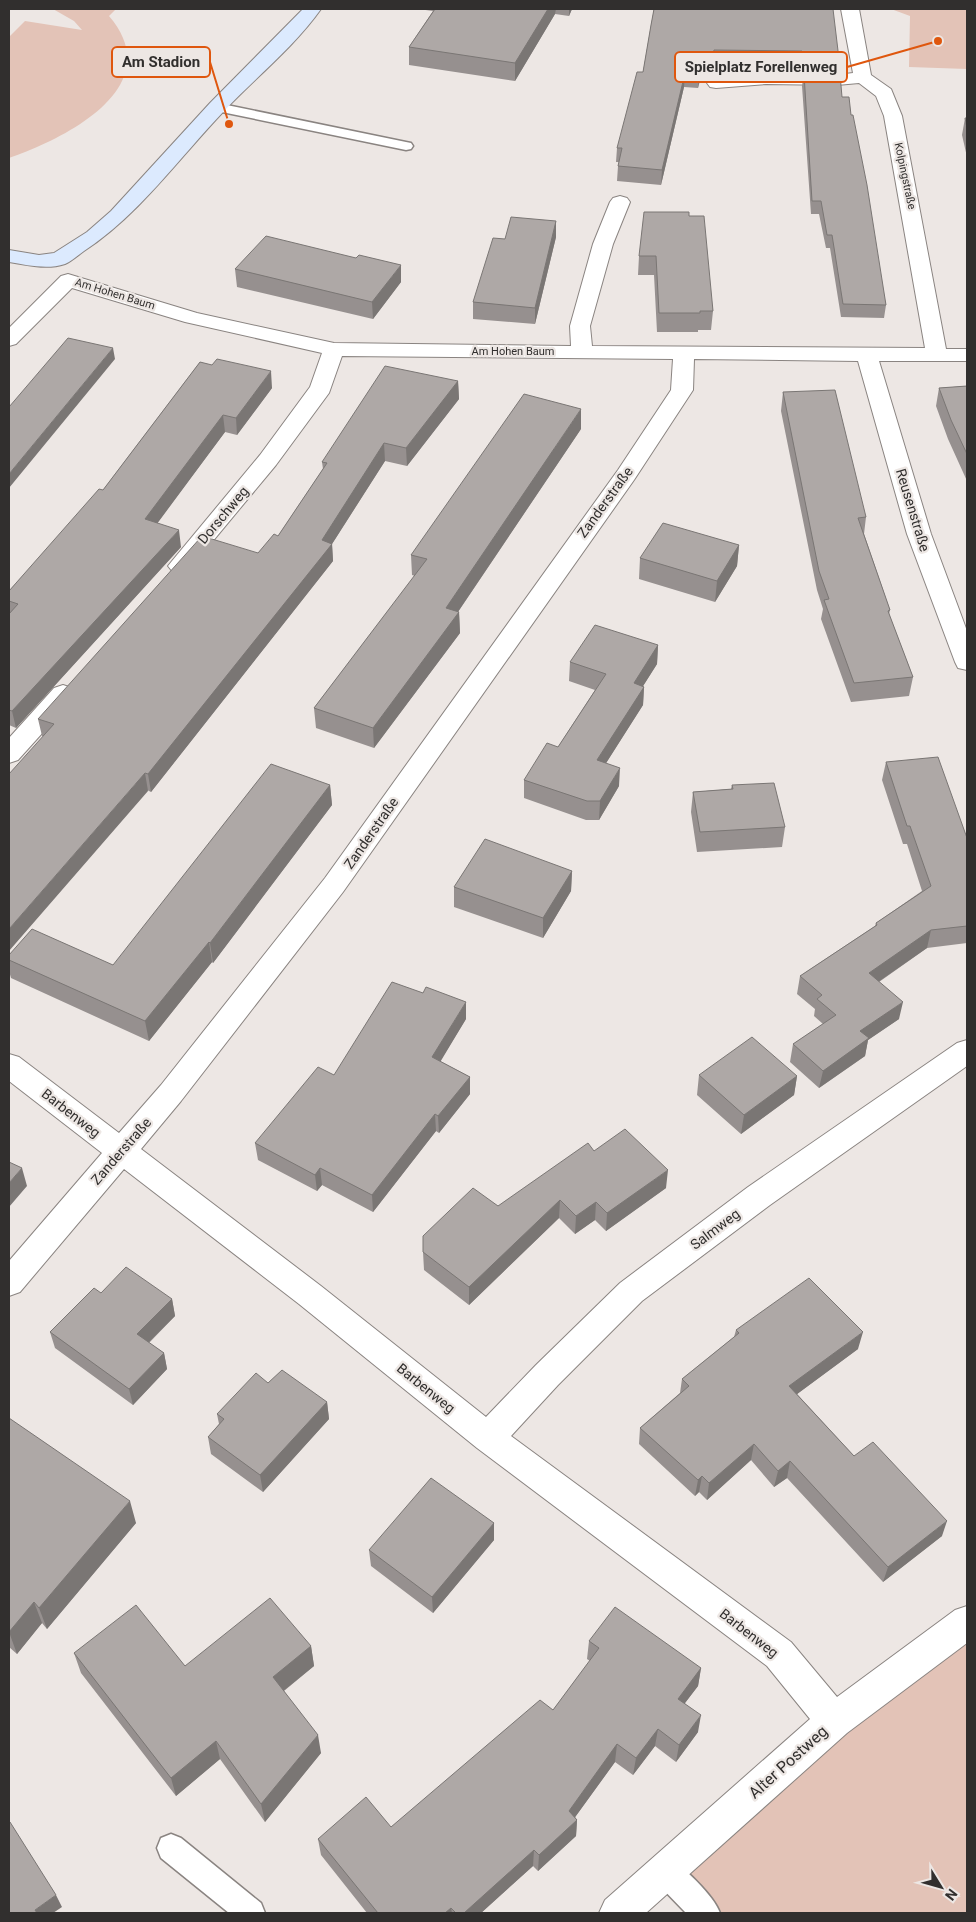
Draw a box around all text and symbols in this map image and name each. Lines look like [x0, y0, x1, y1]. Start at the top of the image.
callout: Am Stadion [112, 47, 210, 77]
callout: Spielplatz Forellenweg [675, 52, 847, 82]
text: Am Stadion [122, 53, 200, 71]
text: Spielplatz Forellenweg [685, 58, 837, 76]
street label: Kolpingstraße [892, 141, 918, 211]
street label: Am Hohen Baum [73, 276, 157, 312]
street label: Am Hohen Baum [472, 345, 554, 358]
street label: Zanderstraße [574, 464, 636, 540]
street label: Reusenstraße [893, 467, 933, 553]
street label: Dorschweg [194, 483, 252, 547]
street label: Zanderstraße [341, 794, 401, 872]
street label: Barbenweg [39, 1085, 103, 1141]
street label: Zanderstraße [88, 1114, 154, 1188]
street label: Salmweg [687, 1205, 743, 1253]
street label: Barbenweg [394, 1360, 458, 1416]
street label: Barbenweg [717, 1605, 781, 1661]
street label: Alter Postweg [745, 1722, 831, 1802]
north arrow [916, 1862, 966, 1912]
text: N [942, 1886, 961, 1904]

